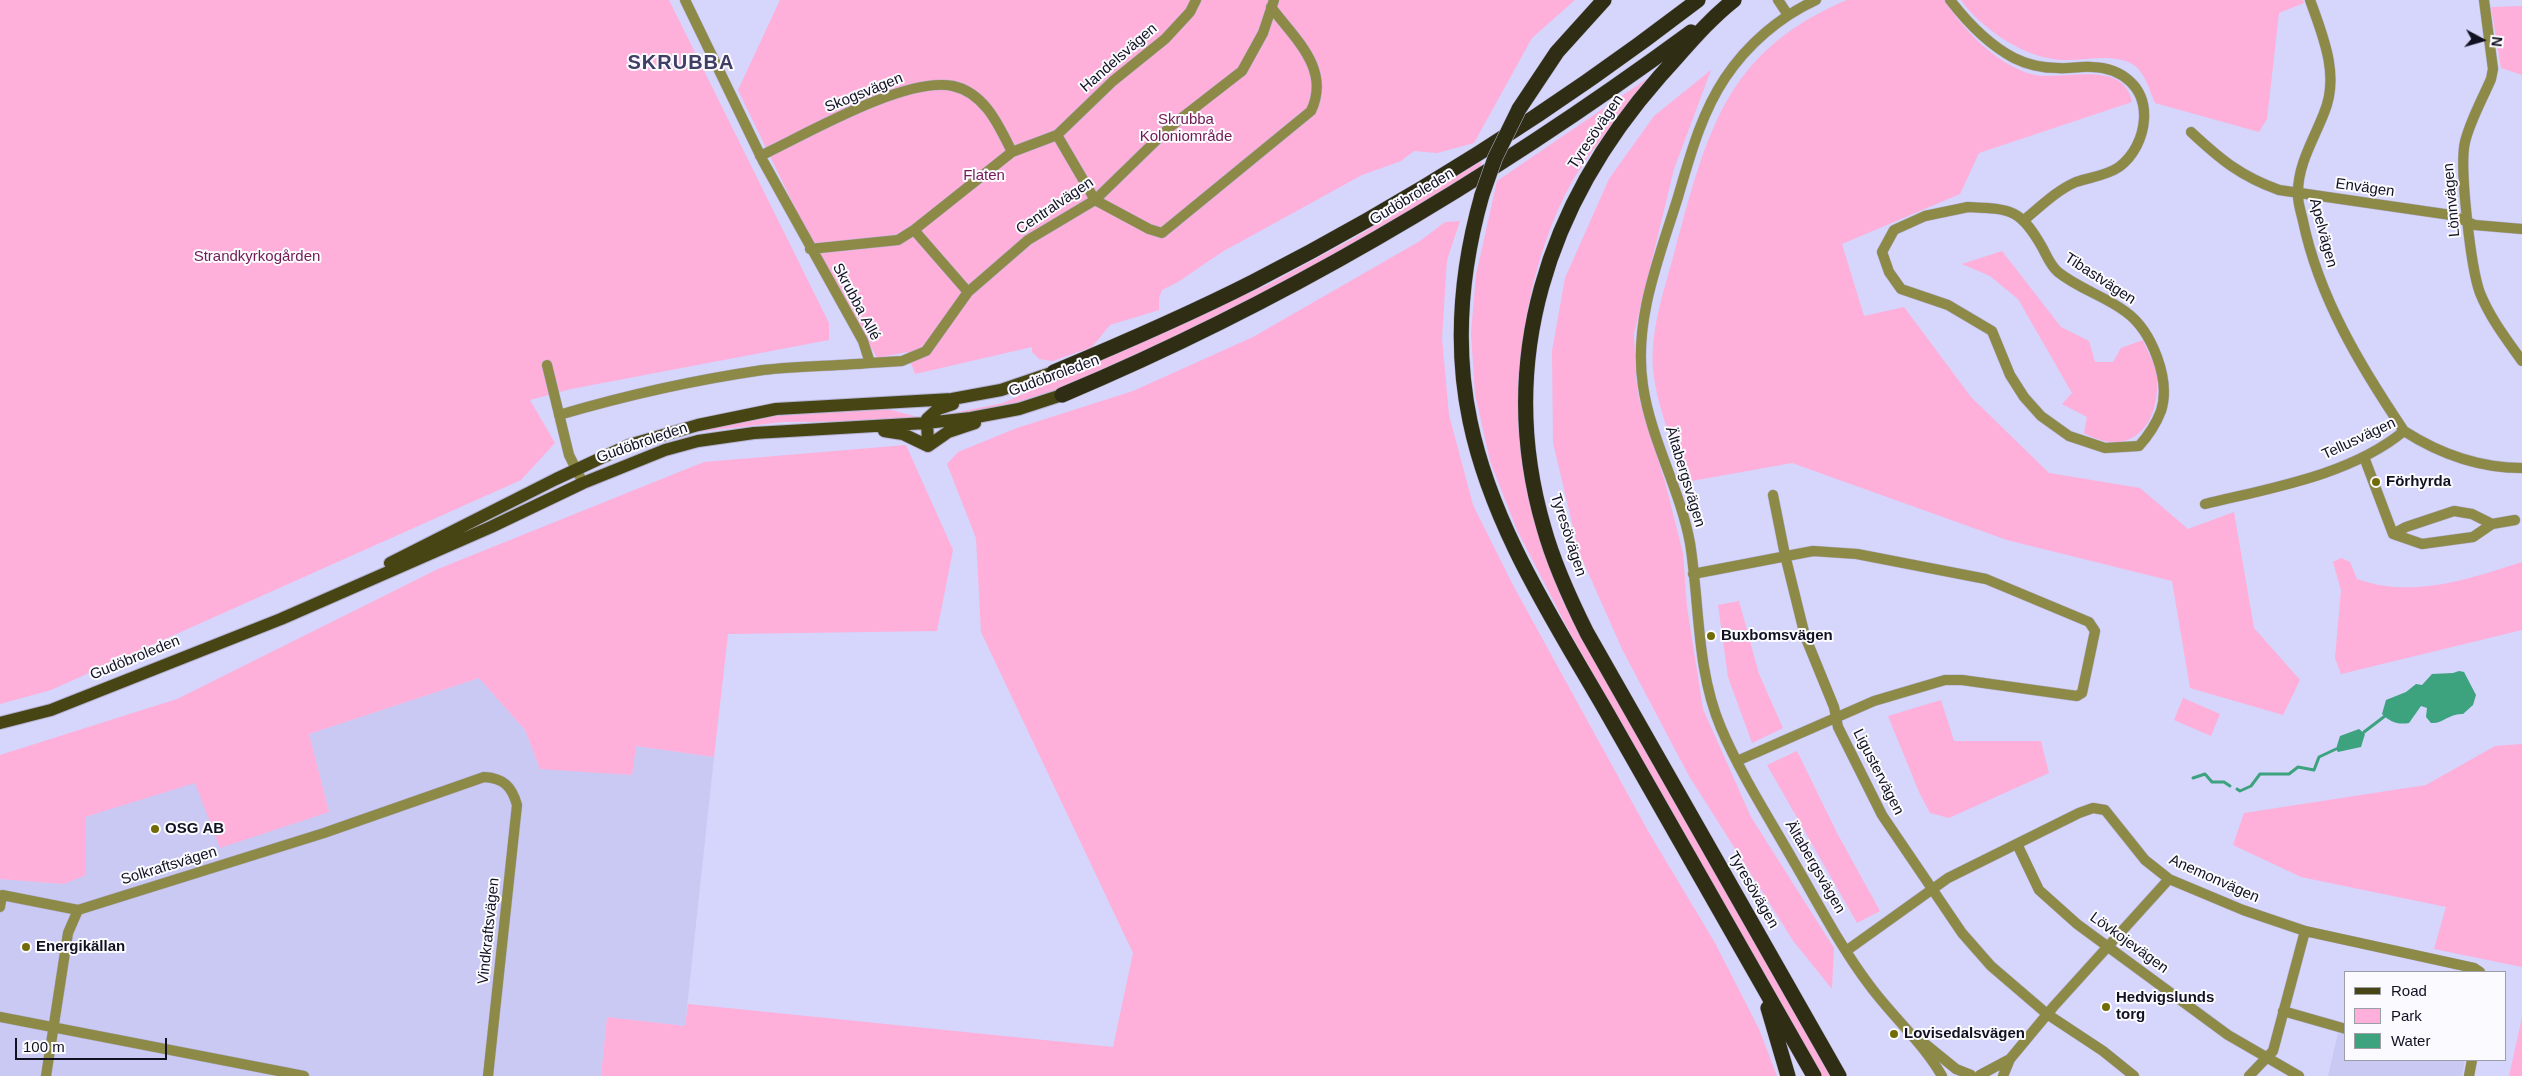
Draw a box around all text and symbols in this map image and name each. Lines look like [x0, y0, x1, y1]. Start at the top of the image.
north arrow [2457, 15, 2507, 65]
street label: Handelsvägen [1077, 20, 1161, 96]
text: N [2488, 36, 2505, 47]
district label: SKRUBBA [627, 51, 735, 75]
street label: Skogsvägen [822, 69, 906, 117]
street label: Tyresövägen [1565, 91, 1627, 173]
park label: Skrubba Koloniområde [1140, 111, 1232, 146]
street label: Lönnvägen [2440, 162, 2464, 238]
street label: Gudöbroleden [1367, 165, 1457, 229]
park label: Flaten [963, 167, 1005, 185]
street label: Centralvägen [1013, 174, 1097, 238]
street label: Envägen [2334, 175, 2396, 201]
street label: Apelvägen [2305, 196, 2341, 270]
park label: Strandkyrkogården [194, 248, 320, 266]
street label: Tibastvägen [2061, 249, 2139, 309]
street label: Skrubba Allé [828, 260, 884, 344]
street label: Gudöbroleden [1006, 351, 1102, 401]
street label: Tellusvägen [2319, 414, 2399, 464]
street label: Gudöbroleden [594, 419, 690, 467]
street label: Ältabergsvägen [1661, 425, 1709, 529]
place label: Förhyrda [2386, 473, 2451, 491]
marker: Förhyrda [2370, 476, 2382, 488]
street label: Tyresövägen [1546, 491, 1590, 579]
place label: Buxbomsvägen [1721, 627, 1833, 645]
marker: Buxbomsvägen [1705, 630, 1717, 642]
street label: Gudöbroleden [88, 632, 182, 684]
street label: Ligustervägen [1849, 726, 1907, 818]
street label: Ältabergsvägen [1781, 817, 1849, 917]
place label: OSG AB [165, 820, 224, 838]
marker: OSG AB [149, 823, 161, 835]
street label: Solkraftsvägen [119, 843, 219, 889]
street label: Tyresövägen [1724, 848, 1782, 932]
street label: Anemonvägen [2166, 851, 2262, 907]
street label: Vindkraftsvägen [474, 877, 504, 985]
street label: Lövkojevägen [2086, 909, 2172, 977]
place label: Energikällan [36, 938, 125, 956]
marker: Energikällan [20, 941, 32, 953]
legend [2344, 971, 2507, 1061]
text: Road [2391, 982, 2427, 999]
place label: Hedvigslunds torg [2116, 989, 2214, 1024]
marker: Hedvigslunds torg [2100, 1001, 2112, 1013]
text: Park [2391, 1007, 2422, 1024]
place label: Lovisedalsvägen [1904, 1025, 2025, 1043]
scale bar [18, 1028, 170, 1060]
marker: Lovisedalsvägen [1888, 1028, 1900, 1040]
text: Water [2391, 1032, 2430, 1049]
text: 100 m [23, 1038, 65, 1055]

